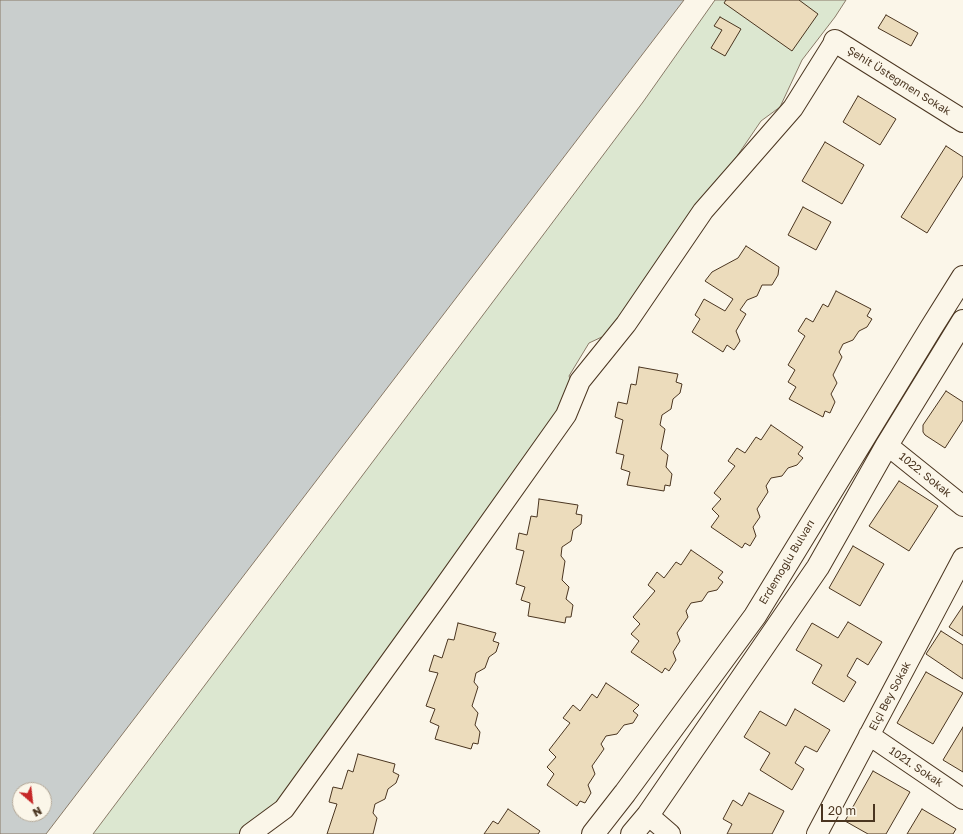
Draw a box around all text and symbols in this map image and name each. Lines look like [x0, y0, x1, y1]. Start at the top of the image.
street label: Şehit Üsteğmen Sokak [845, 44, 953, 118]
street label: 1022. Sokak [896, 450, 954, 500]
street label: Erdemoğlu Bulvarı [756, 517, 818, 607]
street label: Elçi Bey Sokak [866, 659, 914, 733]
street label: 1021. Sokak [887, 744, 945, 790]
north arrow [12, 782, 52, 822]
scale bar [823, 796, 877, 822]
text: 20 m [828, 803, 856, 818]
text: N [31, 804, 44, 820]

